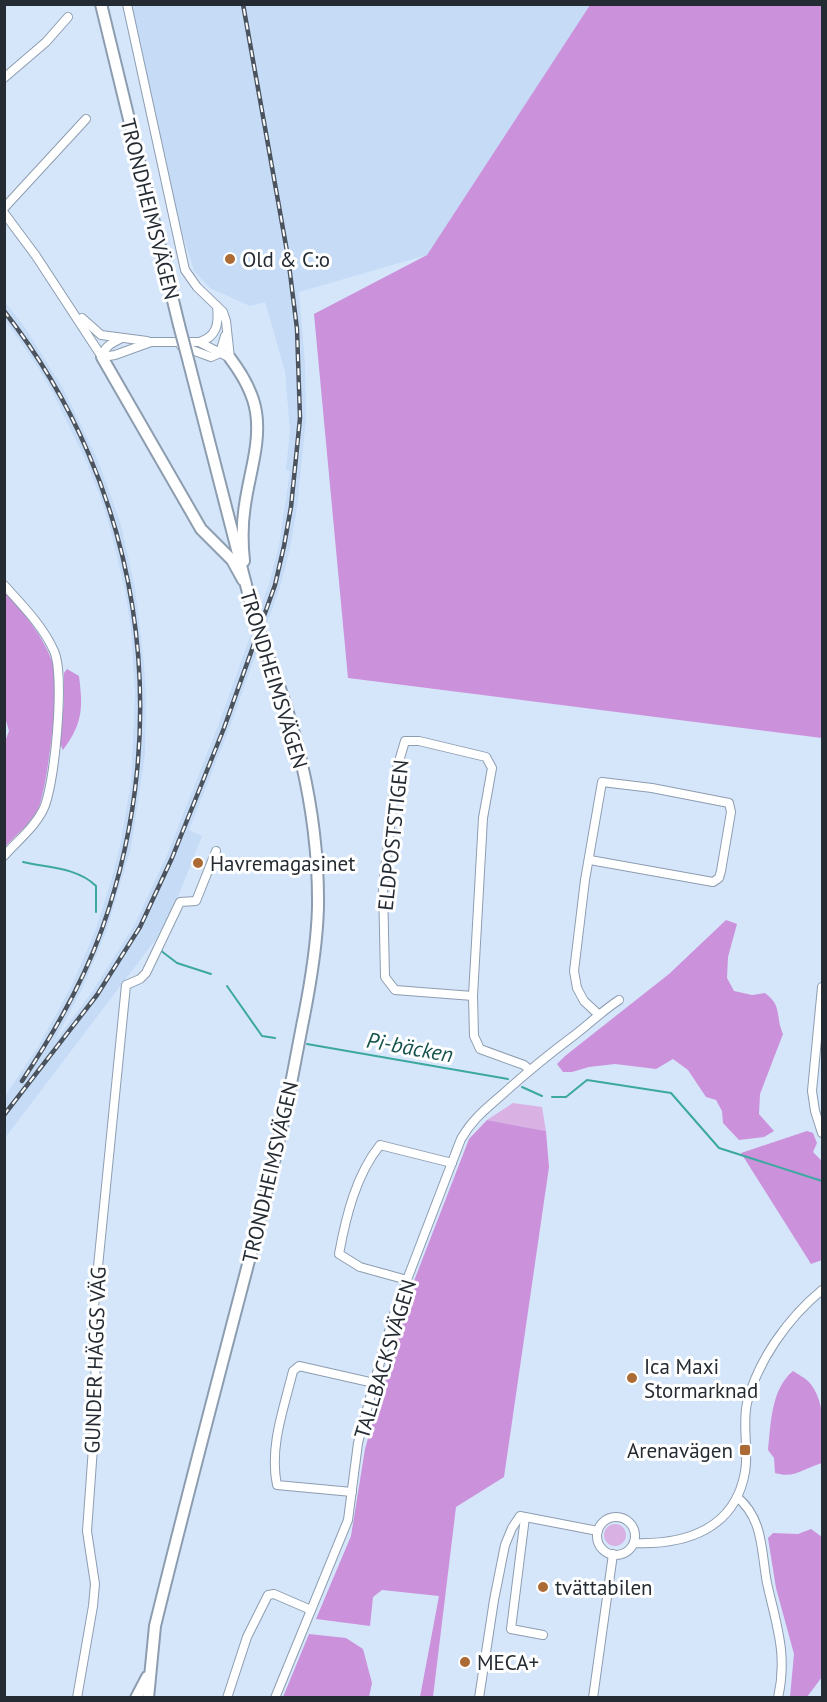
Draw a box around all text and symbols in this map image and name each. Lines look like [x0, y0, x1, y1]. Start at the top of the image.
street label: TRONDHEIMSVÄGEN [114, 116, 186, 302]
place label: Old & C:o [242, 246, 330, 273]
marker: Old & C:o [223, 252, 237, 266]
street label: TRONDHEIMSVÄGEN [234, 586, 314, 772]
street label: ELDPOSTSTIGEN [372, 758, 414, 912]
place label: Havremagasinet [210, 850, 355, 877]
marker: Havremagasinet [191, 856, 205, 870]
water label: Pi-bäcken [365, 1026, 455, 1068]
street label: TRONDHEIMSVÄGEN [236, 1078, 304, 1266]
street label: GUNDER HÄGGS VÄG [78, 1266, 112, 1454]
street label: TALLBACKSVÄGEN [348, 1276, 422, 1442]
place label: Ica Maxi Stormarknad [644, 1353, 758, 1404]
marker: Ica Maxi Stormarknad [625, 1371, 639, 1385]
place label: Arenavägen [627, 1437, 733, 1464]
marker: Arenavägen [738, 1443, 752, 1457]
place label: tvättabilen [555, 1574, 653, 1601]
marker: tvättabilen [536, 1580, 550, 1594]
place label: MECA+ [477, 1649, 539, 1676]
marker: MECA+ [458, 1655, 472, 1669]

